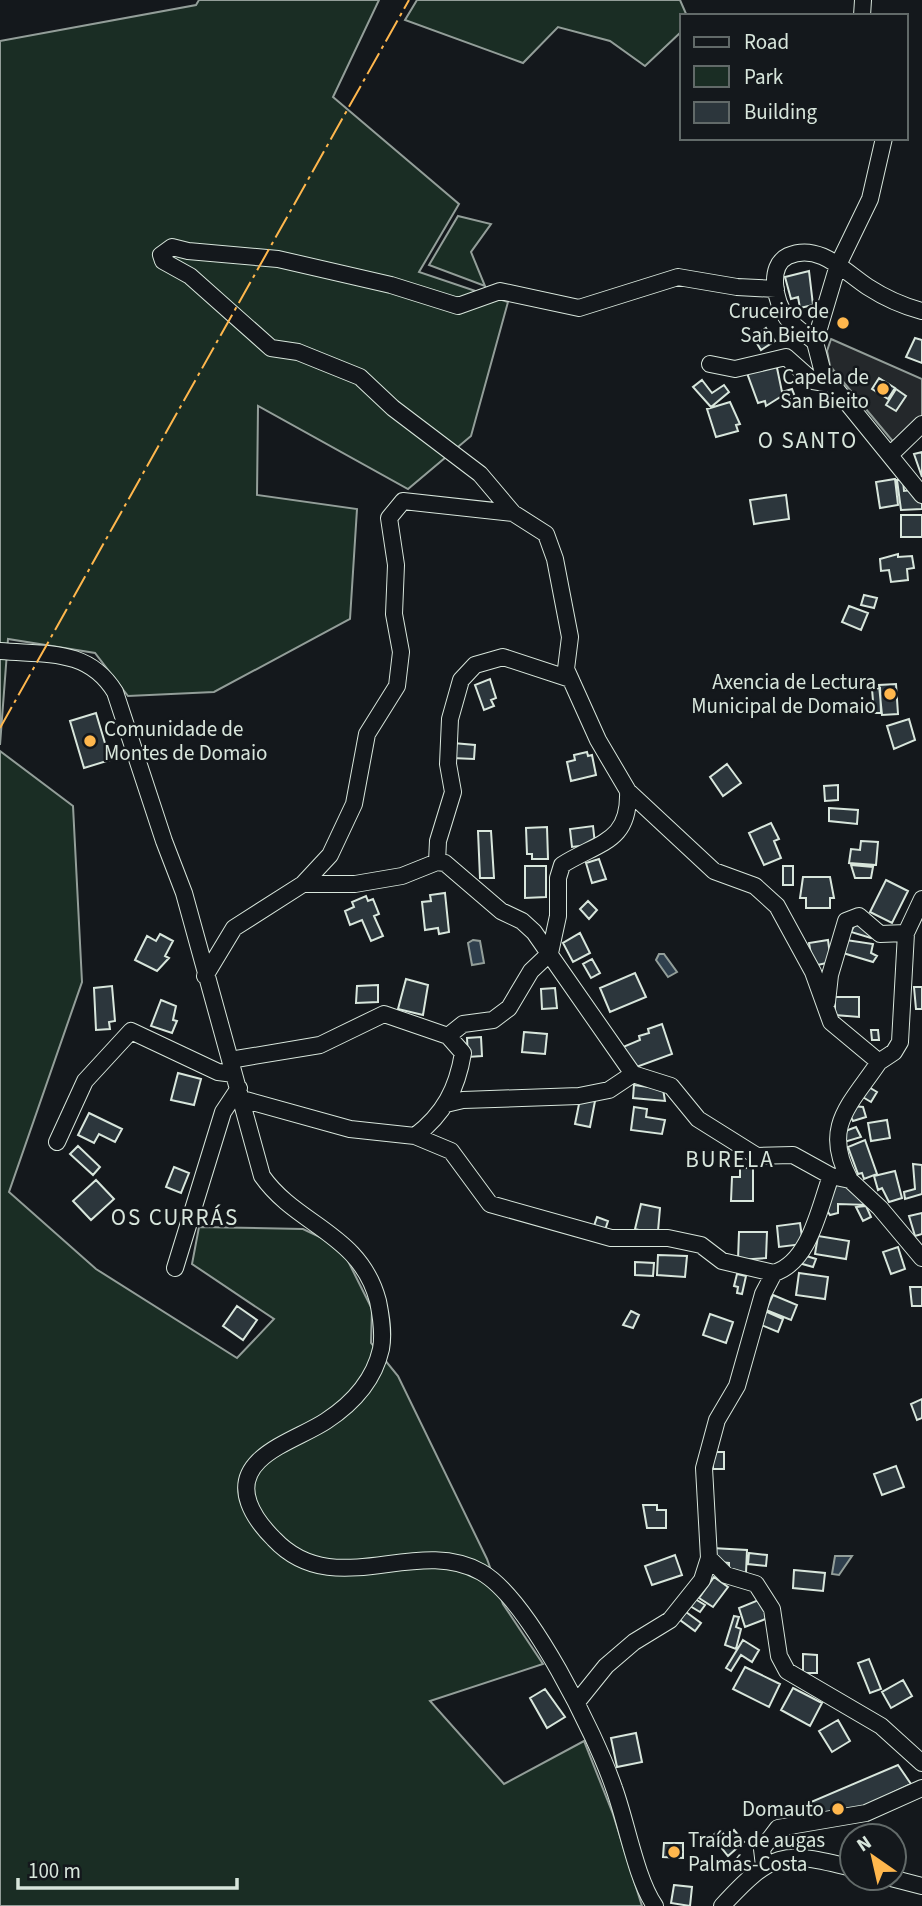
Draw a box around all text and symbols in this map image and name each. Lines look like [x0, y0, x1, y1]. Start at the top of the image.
legend [680, 14, 908, 140]
text: Road [744, 27, 789, 57]
text: Park [744, 62, 784, 92]
text: Building [744, 97, 818, 127]
place label: Cruceiro de San Bieito [729, 296, 829, 350]
marker: Cruceiro de San Bieito [835, 315, 851, 331]
place label: Capela de San Bieito [780, 362, 869, 416]
marker: Capela de San Bieito [875, 381, 891, 397]
district label: O SANTO [758, 424, 858, 457]
place label: Axencia de Lectura Municipal de Domaio [691, 667, 876, 721]
marker: Axencia de Lectura Municipal de Domaio [882, 686, 898, 702]
place label: Comunidade de Montes de Domaio [104, 714, 267, 768]
marker: Comunidade de Montes de Domaio [82, 733, 98, 749]
district label: BURELA [685, 1143, 775, 1176]
district label: OS CURRÁS [111, 1201, 239, 1234]
place label: Domauto [742, 1794, 824, 1824]
marker: Domauto [830, 1801, 846, 1817]
north arrow [838, 1822, 908, 1892]
place label: Traída de augas Palmás-Costa [688, 1825, 825, 1879]
text: N [852, 1829, 877, 1859]
marker: Traída de augas Palmás-Costa [666, 1844, 682, 1860]
scale bar [18, 1846, 236, 1890]
text: 100 m [28, 1856, 81, 1886]

